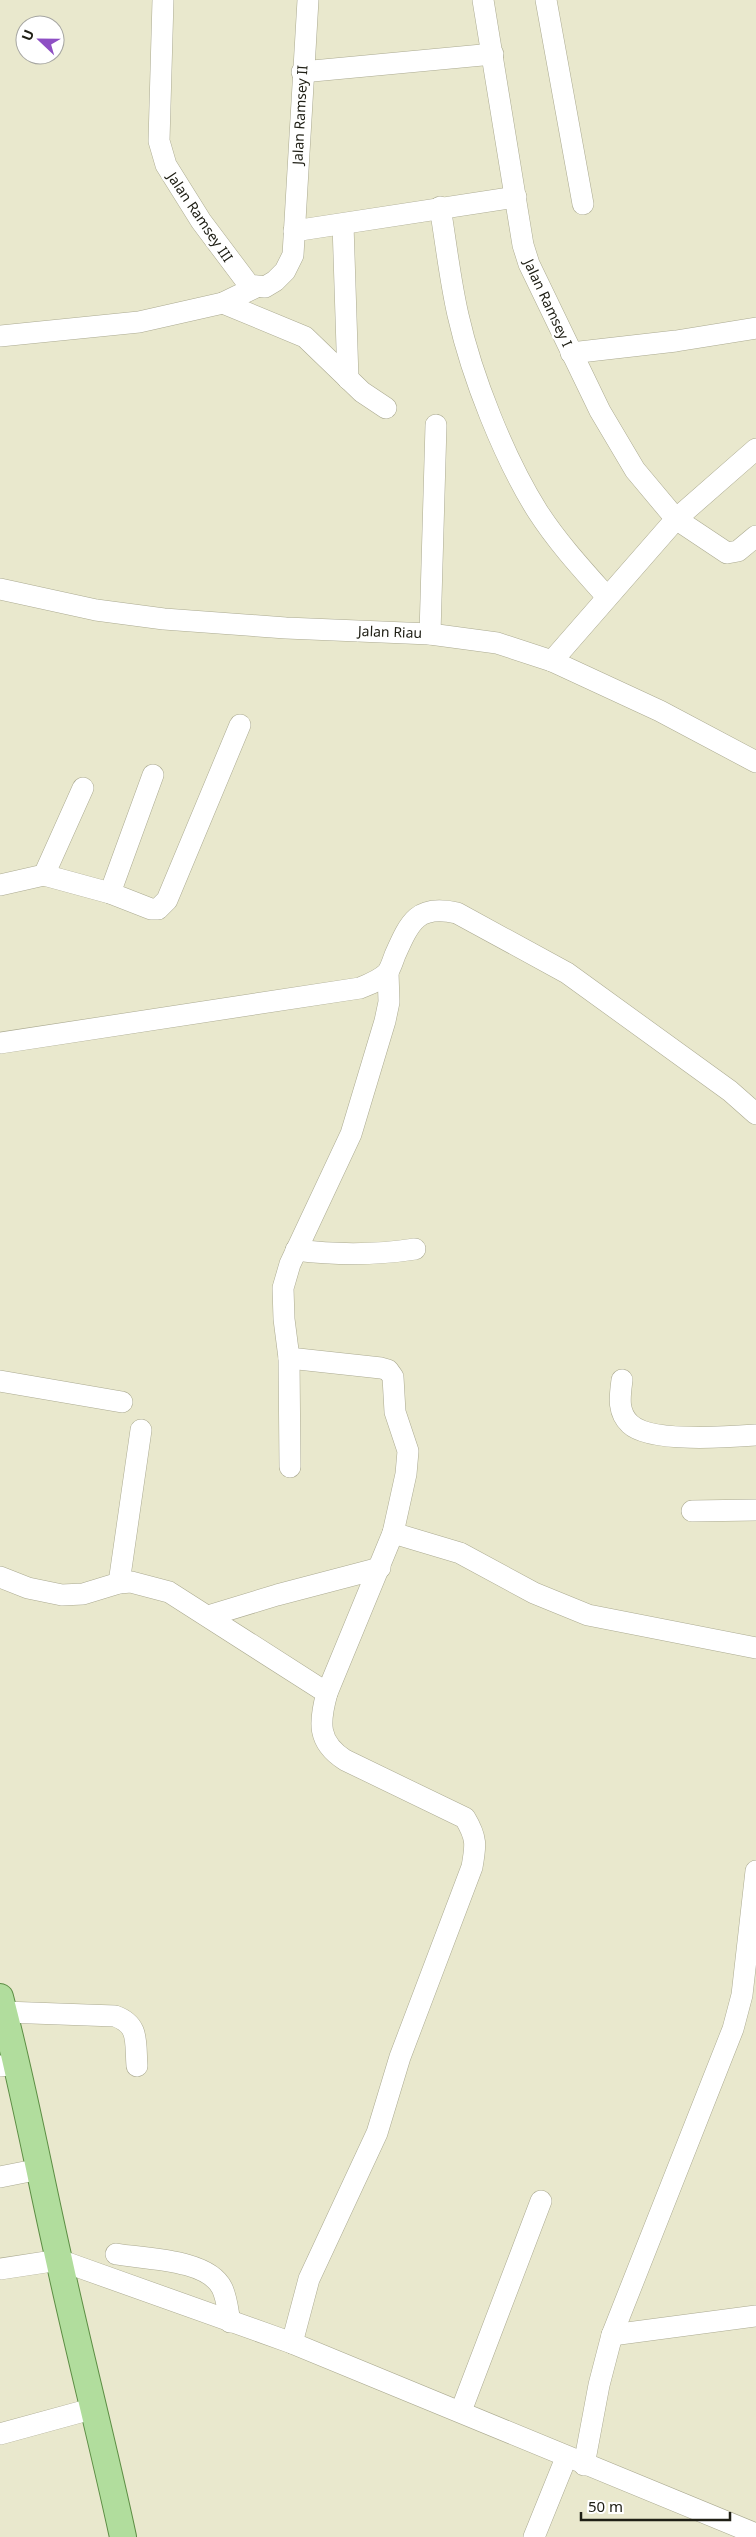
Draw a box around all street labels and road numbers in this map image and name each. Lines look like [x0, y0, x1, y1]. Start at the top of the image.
street label: Jalan Ramsey II [287, 64, 312, 167]
street label: Jalan Ramsey III [162, 166, 238, 266]
street label: Jalan Ramsey I [519, 254, 577, 350]
street label: Jalan Riau [356, 621, 422, 642]

